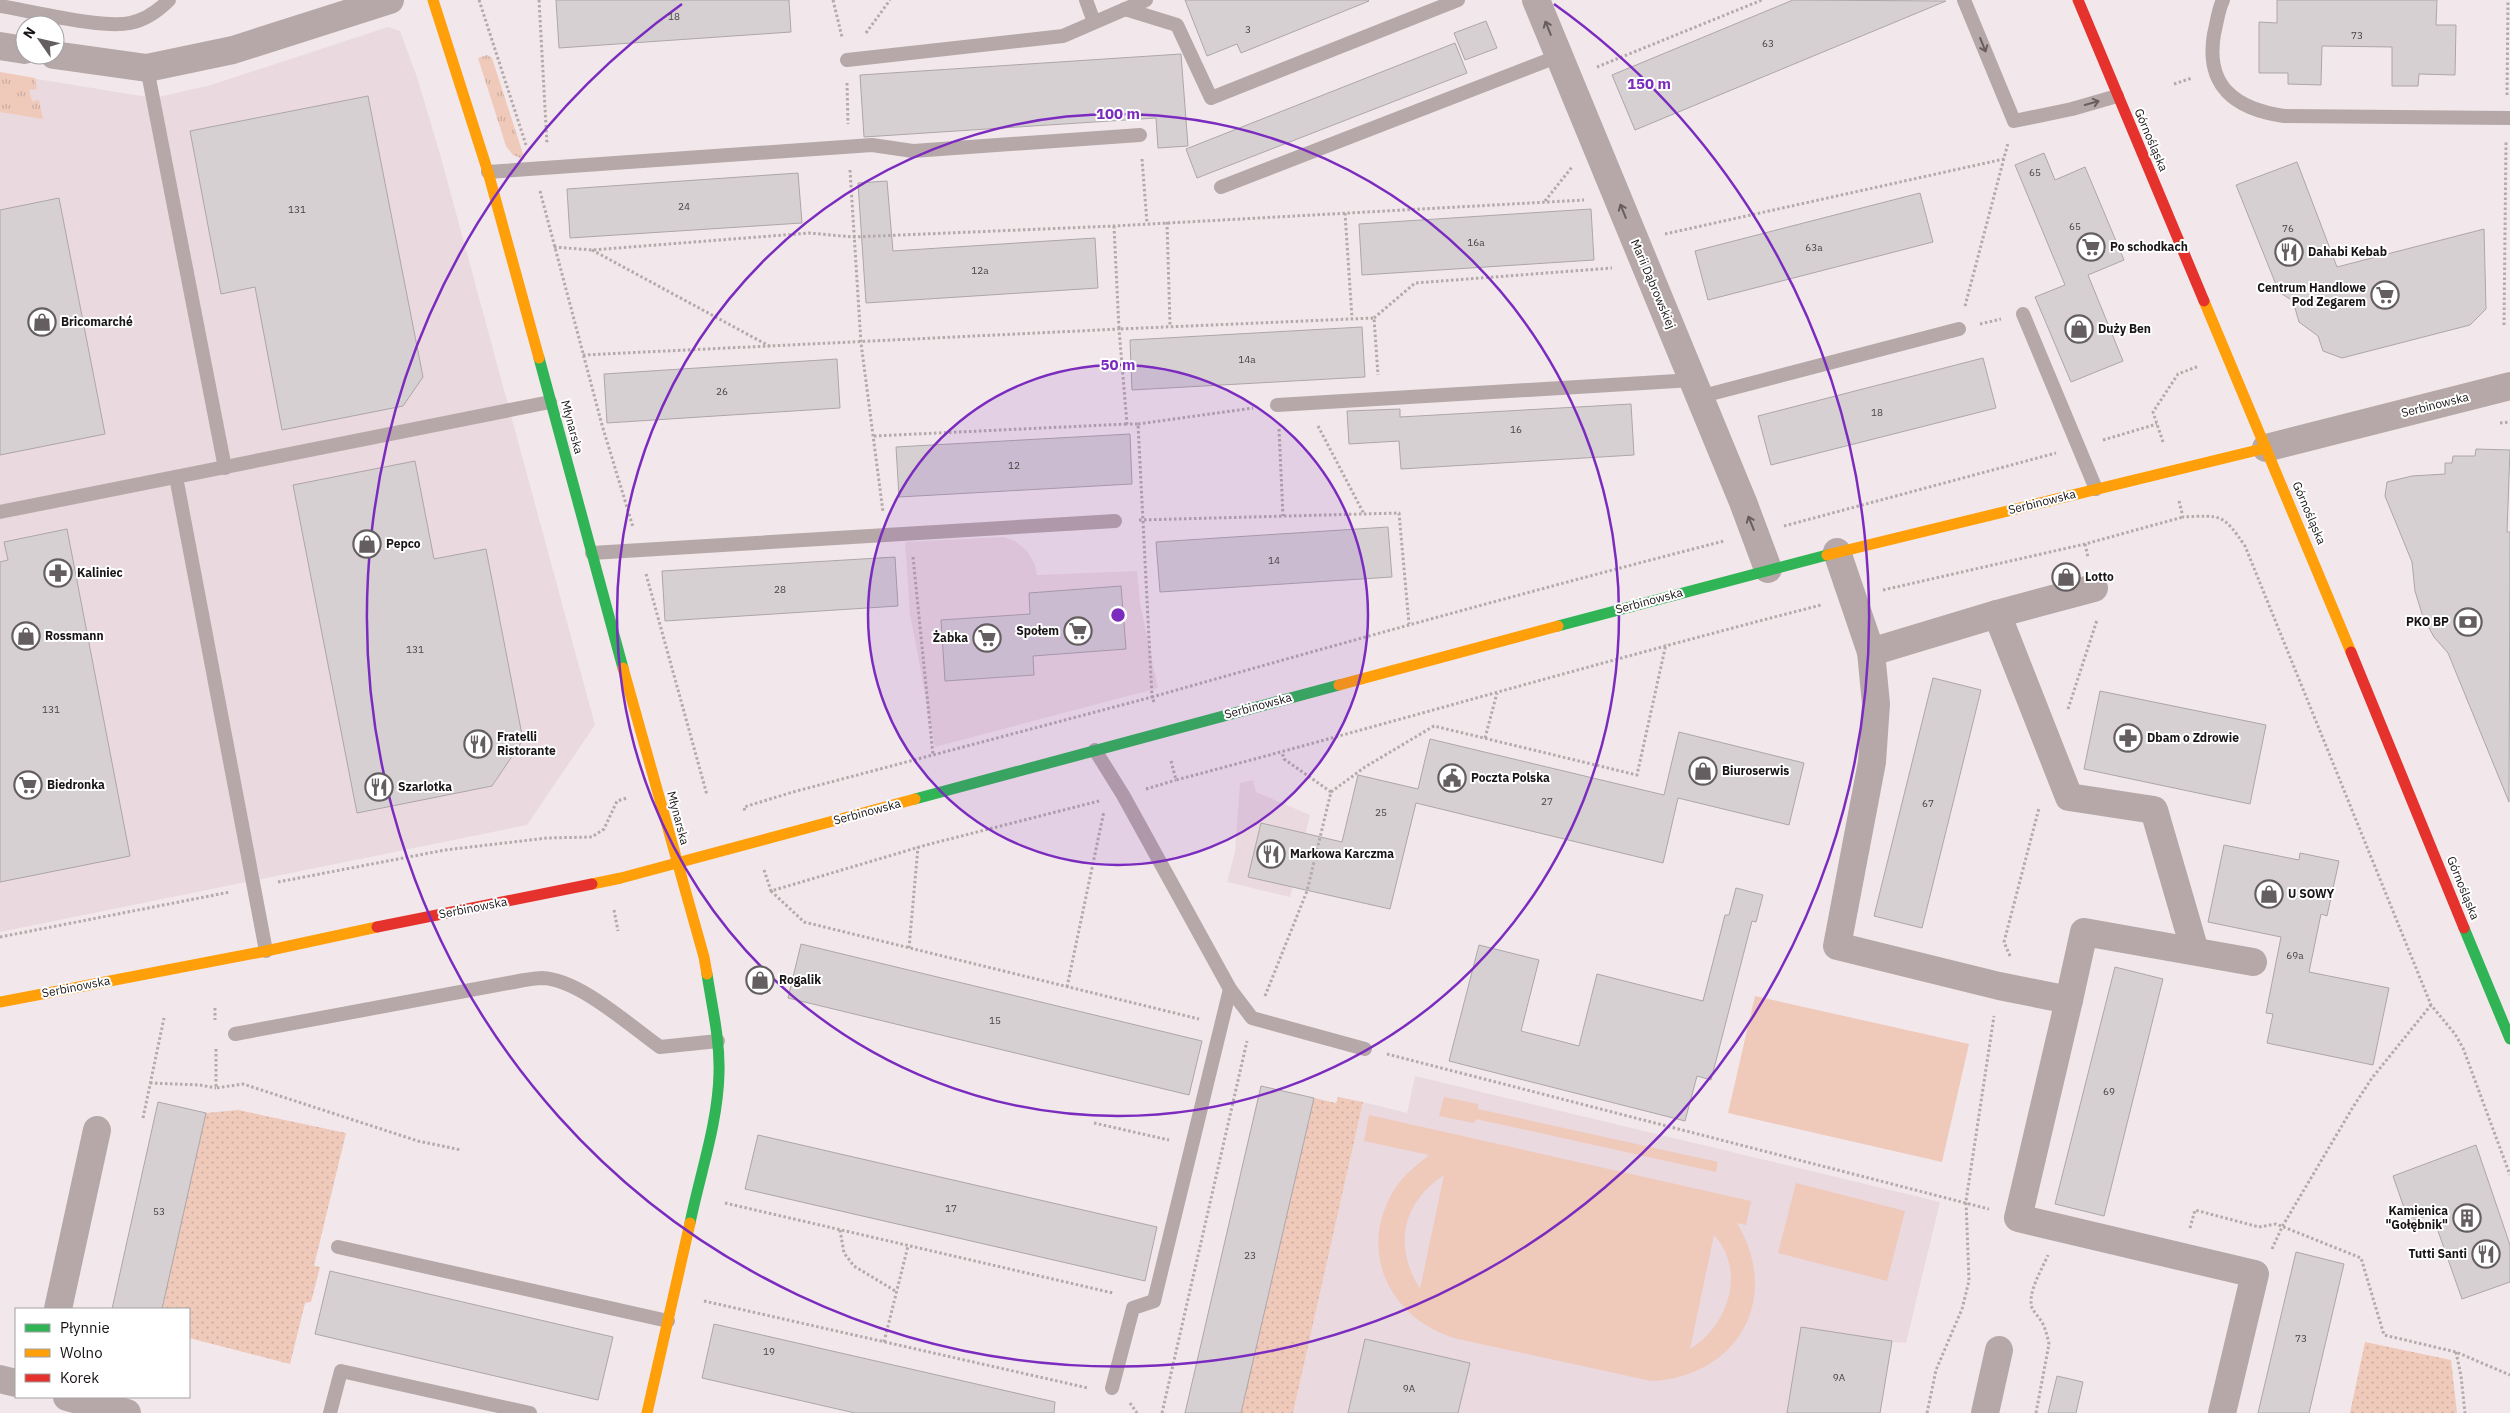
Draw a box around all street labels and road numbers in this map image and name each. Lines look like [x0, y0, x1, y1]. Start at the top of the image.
street label: Górnośląska [2131, 106, 2172, 174]
street label: Marii Dąbrowskiej [1628, 237, 1679, 331]
street label: Serbinowska [2400, 389, 2471, 420]
street label: Młynarska [558, 398, 587, 456]
street label: Górnośląska [2289, 479, 2330, 547]
street label: Serbinowska [2007, 486, 2078, 517]
street label: Serbinowska [1614, 584, 1685, 617]
street label: Serbinowska [1223, 689, 1294, 722]
street label: Młynarska [664, 789, 693, 847]
street label: Serbinowska [832, 795, 903, 828]
street label: Górnośląska [2444, 854, 2483, 922]
street label: Serbinowska [438, 893, 509, 921]
street label: Serbinowska [41, 972, 112, 1000]

